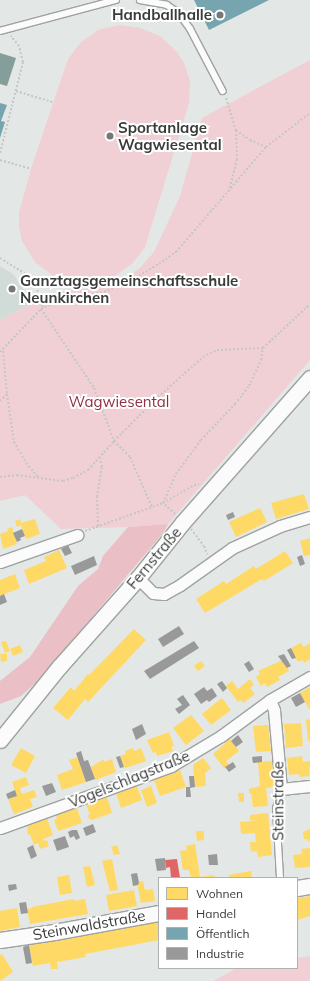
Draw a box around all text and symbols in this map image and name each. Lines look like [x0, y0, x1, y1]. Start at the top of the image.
place label: Handballhalle [112, 6, 212, 24]
marker: Handballhalle [215, 10, 225, 20]
place label: Sportanlage Wagwiesental [118, 118, 222, 153]
marker: Sportanlage Wagwiesental [105, 131, 115, 141]
place label: Ganztagsgemeinschaftsschule Neunkirchen [20, 271, 238, 306]
marker: Ganztagsgemeinschaftsschule Neunkirchen [7, 284, 17, 294]
park label: Wagwiesental [69, 393, 169, 411]
street label: Fernstraße [123, 523, 185, 593]
street label: Vogelschlagstraße [66, 747, 192, 811]
street label: Steinstraße [269, 761, 287, 841]
legend [158, 877, 298, 969]
text: Wohnen [196, 886, 243, 901]
street label: Steinwaldstraße [31, 906, 147, 944]
text: Handel [196, 906, 236, 921]
text: Öffentlich [196, 926, 249, 941]
text: Industrie [196, 946, 244, 961]

